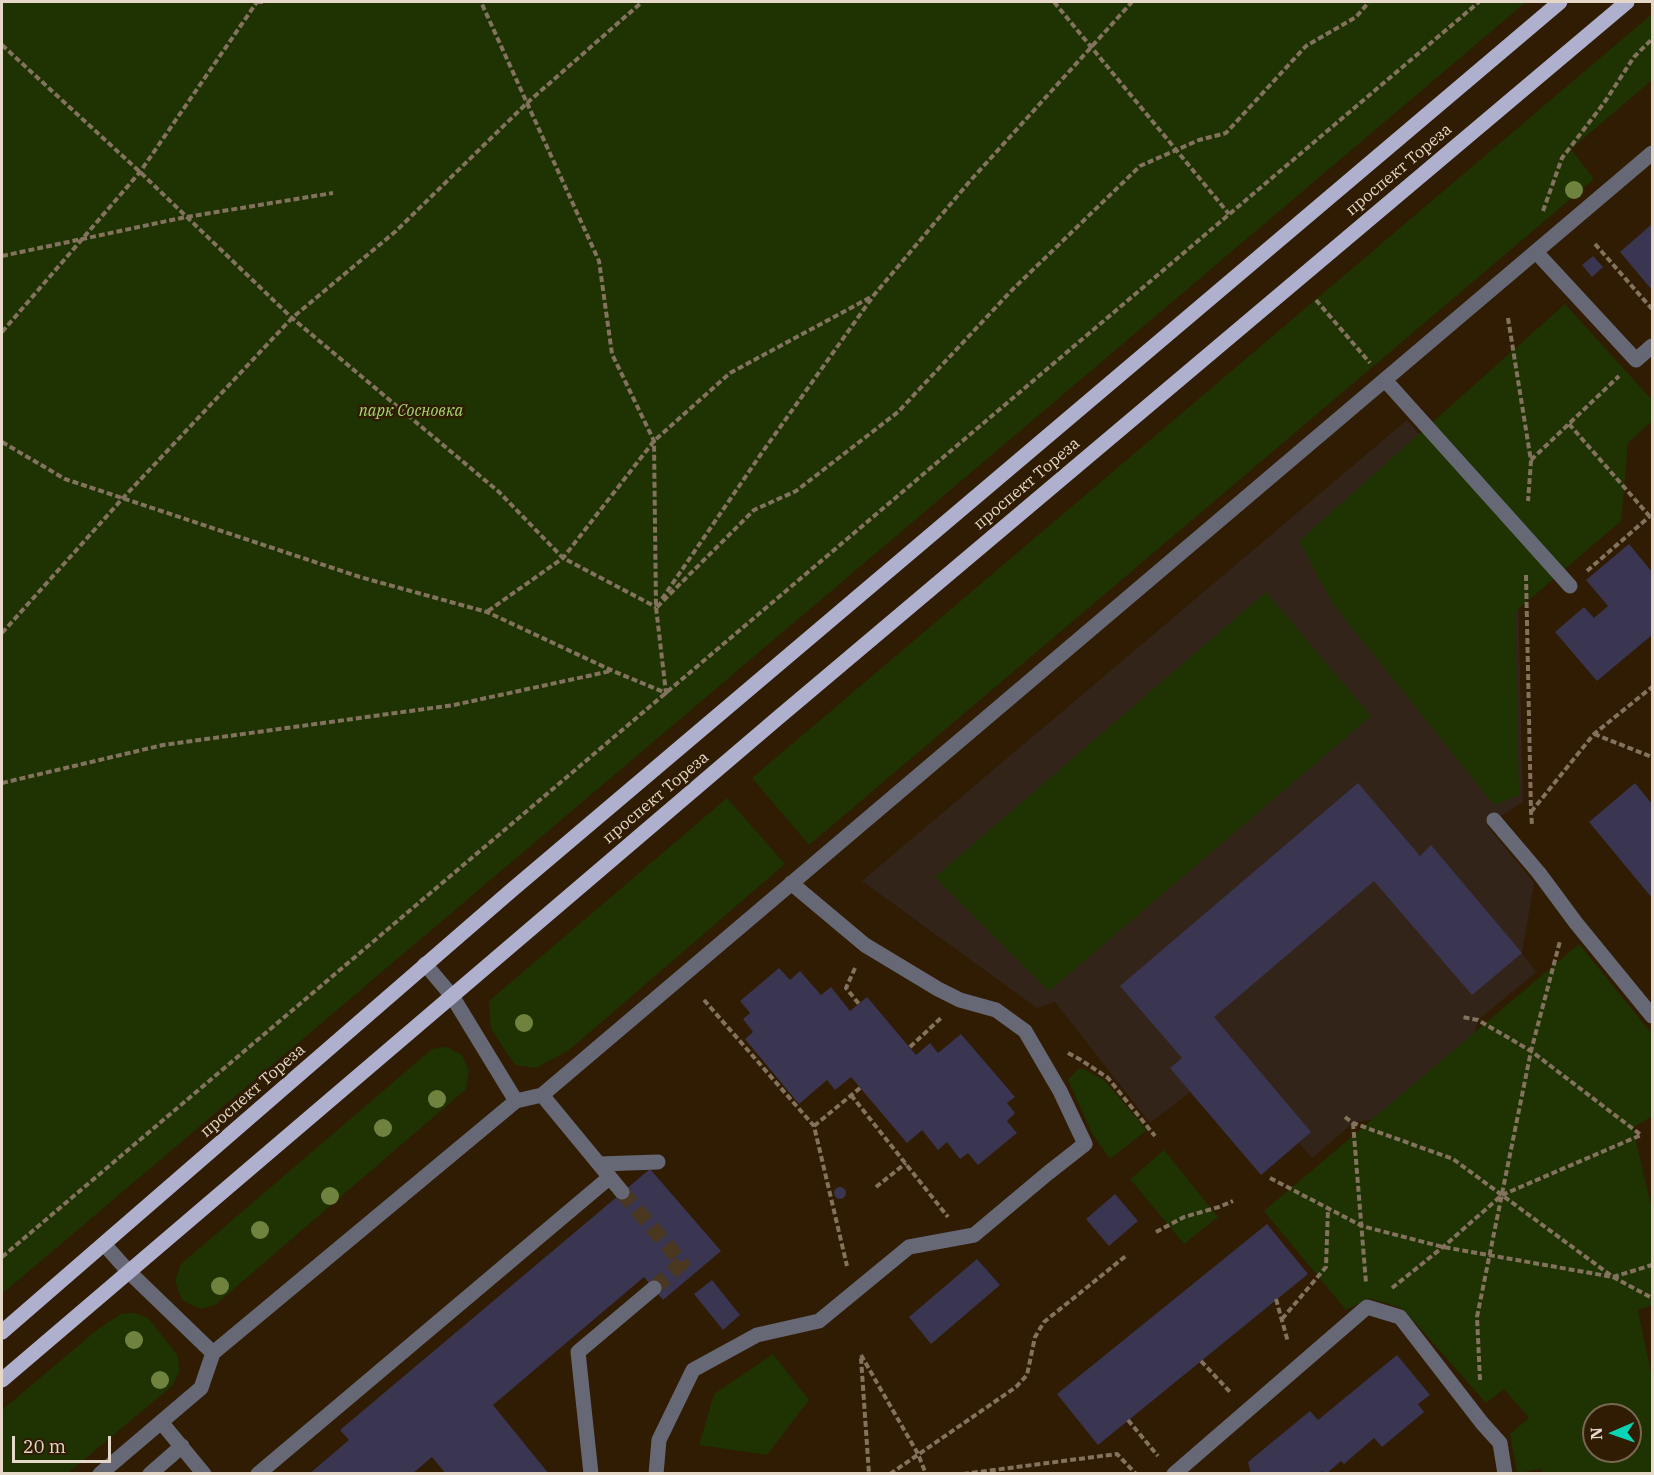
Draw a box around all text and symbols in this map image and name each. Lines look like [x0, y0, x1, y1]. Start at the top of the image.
street label: проспект Тореза [1342, 120, 1456, 220]
park label: парк Сосновка [359, 401, 463, 421]
street label: проспект Тореза [970, 434, 1084, 534]
street label: проспект Тореза [599, 748, 713, 848]
street label: проспект Тореза [197, 1040, 309, 1142]
north arrow [1582, 1403, 1642, 1463]
scale bar [15, 1424, 114, 1462]
text: N [1586, 1427, 1606, 1440]
text: 20 m [23, 1435, 66, 1458]

